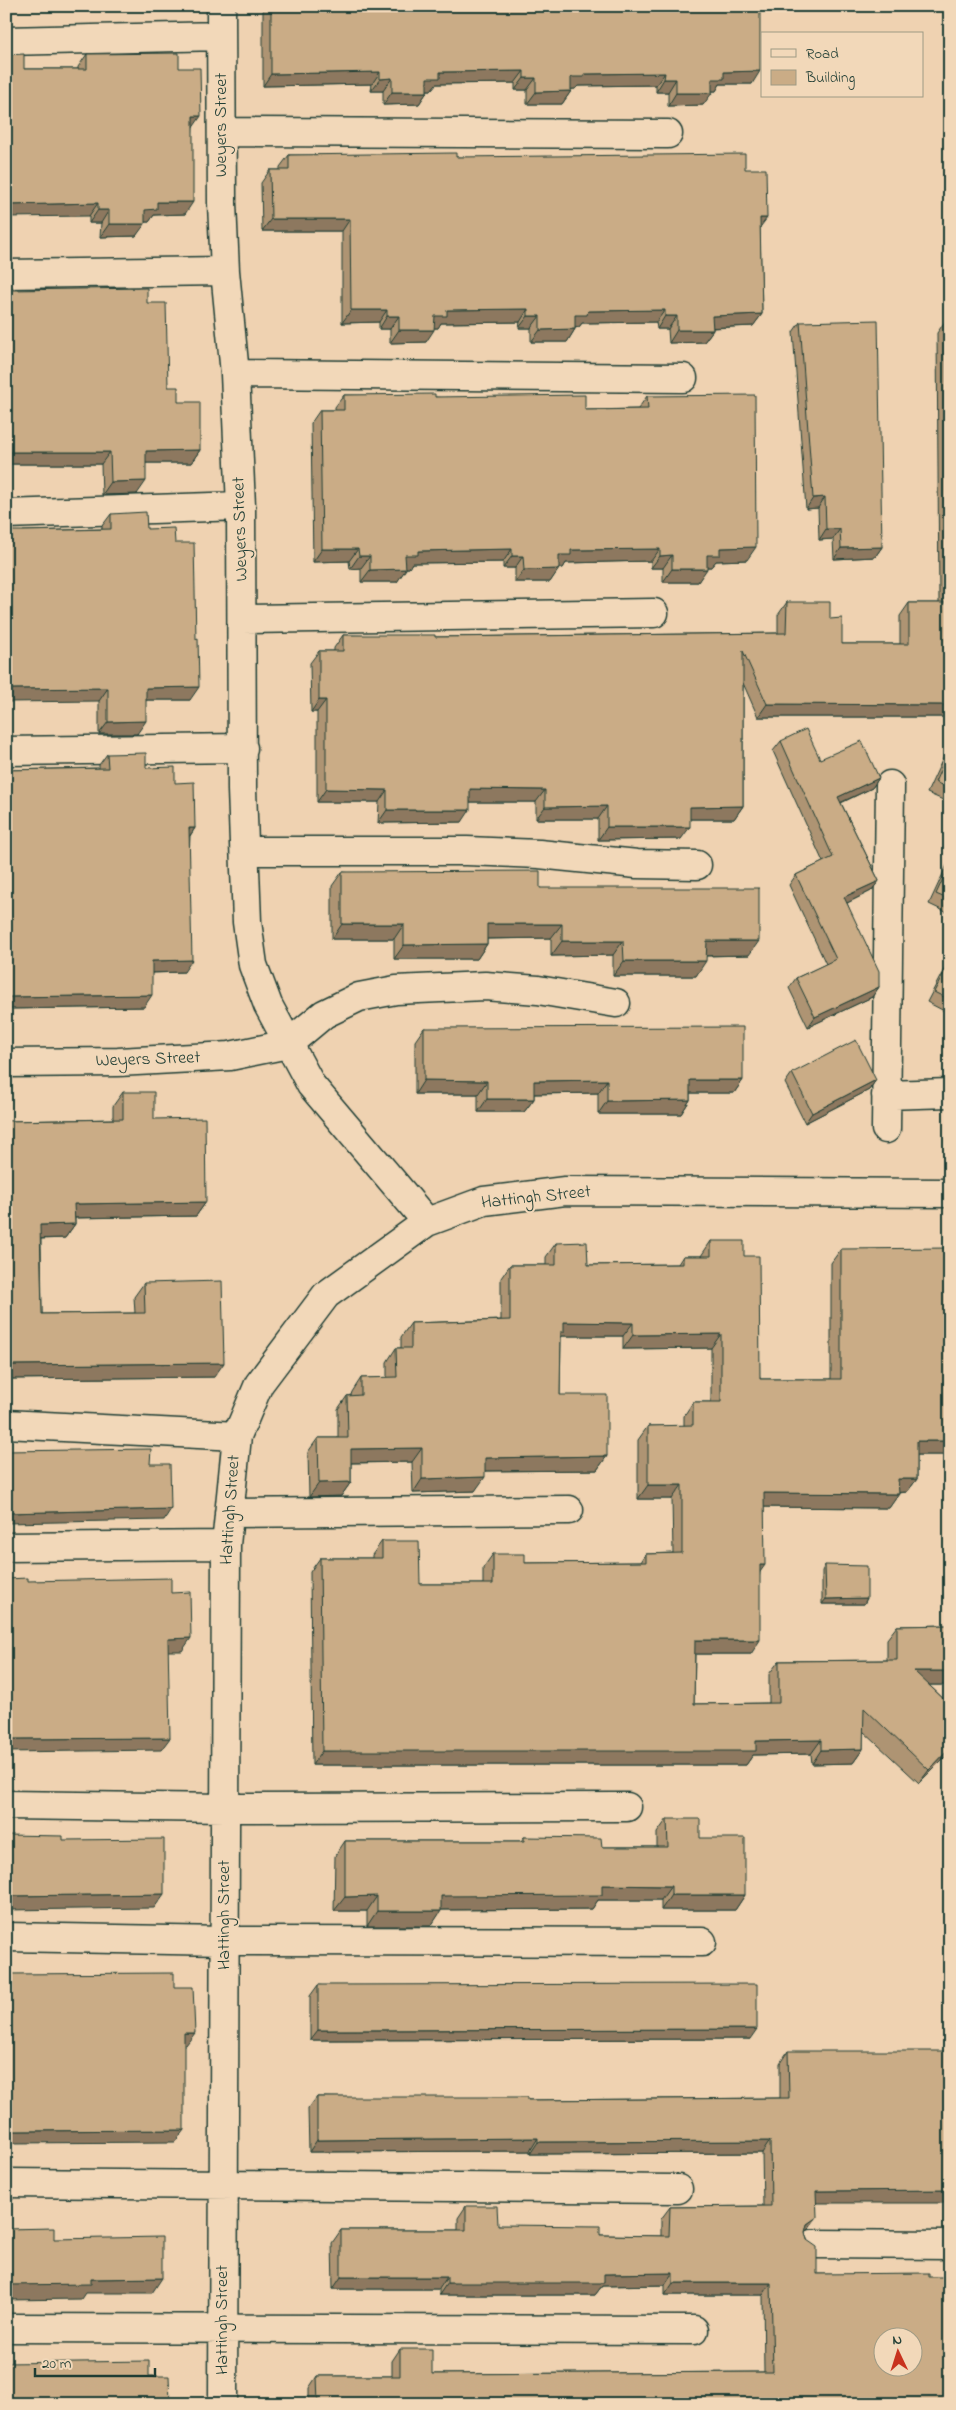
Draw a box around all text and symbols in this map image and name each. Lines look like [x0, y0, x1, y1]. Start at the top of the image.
legend [761, 32, 924, 98]
text: Road [806, 43, 839, 65]
text: Building [805, 67, 855, 90]
street label: Weyers Street [209, 73, 235, 177]
street label: Weyers Street [226, 476, 256, 582]
street label: Weyers Street [95, 1045, 201, 1075]
street label: Hattingh Street [480, 1179, 592, 1218]
street label: Hattingh Street [214, 1454, 249, 1566]
street label: Hattingh Street [212, 1860, 239, 1970]
street label: Hattingh Street [210, 2265, 237, 2375]
north arrow [874, 2328, 924, 2378]
text: N [892, 2330, 903, 2351]
scale bar [35, 2345, 155, 2377]
text: 20 m [42, 2353, 72, 2375]

